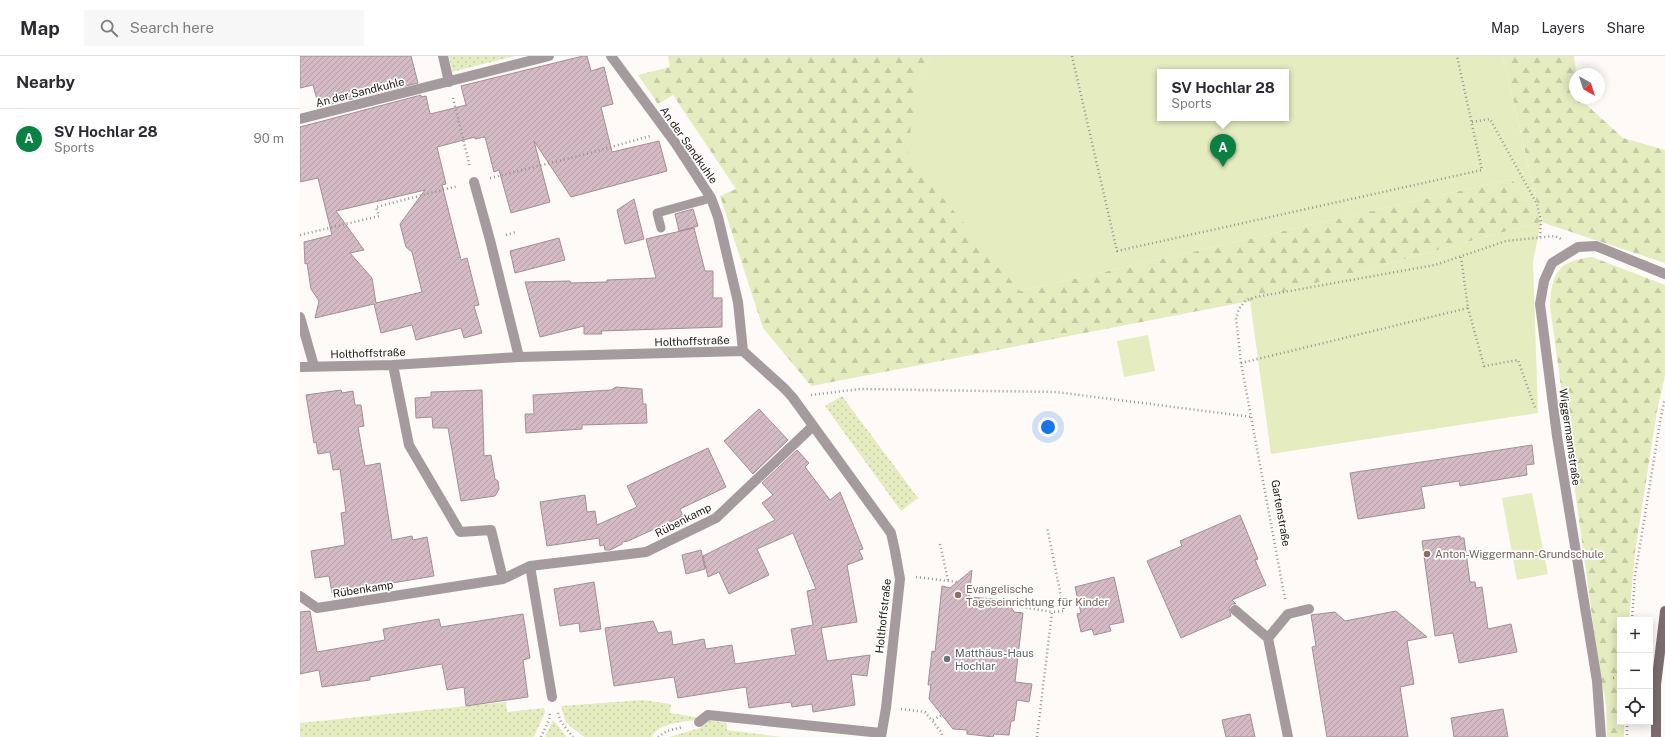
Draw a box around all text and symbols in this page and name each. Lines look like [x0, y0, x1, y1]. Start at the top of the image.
search box [84, 10, 364, 46]
text: Map [20, 17, 60, 39]
icon: search [98, 17, 120, 39]
text: Search here [130, 19, 214, 36]
text: Map [1491, 20, 1519, 36]
text: Layers [1541, 20, 1585, 36]
text: Share [1607, 20, 1645, 36]
north arrow [1569, 68, 1605, 104]
popup [1157, 69, 1289, 121]
text: Nearby [16, 72, 75, 92]
street label: An der Sandkuhle [314, 75, 406, 109]
text: SV Hochlar 28 [1171, 79, 1275, 96]
text: Sports [1171, 96, 1212, 111]
street label: An der Sandkuhle [658, 104, 720, 186]
text: SV Hochlar 28 [54, 123, 158, 140]
text: A [24, 131, 34, 146]
text: 90 m [254, 131, 284, 146]
pin: A [1210, 134, 1236, 167]
text: Sports [54, 140, 94, 155]
street label: Holthoffstraße [654, 334, 730, 348]
street label: Holthoffstraße [330, 346, 406, 360]
street label: Wiggermannstraße [1557, 388, 1583, 486]
your location [1038, 417, 1058, 437]
street label: Gartenstraße [1269, 479, 1293, 547]
street label: Rübenkamp [653, 501, 713, 539]
place label: Anton-Wiggermann-Grundschule [1435, 548, 1604, 560]
marker: Anton-Wiggermann-Grundschule [1422, 549, 1432, 559]
street label: Rübenkamp [332, 578, 395, 600]
street label: Holthoffstraße [873, 578, 893, 654]
place label: Evangelische Tageseinrichtung für Kinder [966, 583, 1109, 608]
marker: Evangelische Tageseinrichtung für Kinder [953, 590, 963, 600]
map controls [1617, 617, 1653, 725]
button: + [1617, 617, 1653, 653]
place label: Matthäus-Haus Hochlar [955, 647, 1034, 672]
button: − [1617, 653, 1653, 689]
marker: Matthäus-Haus Hochlar [942, 654, 952, 664]
button: locate [1617, 689, 1653, 725]

